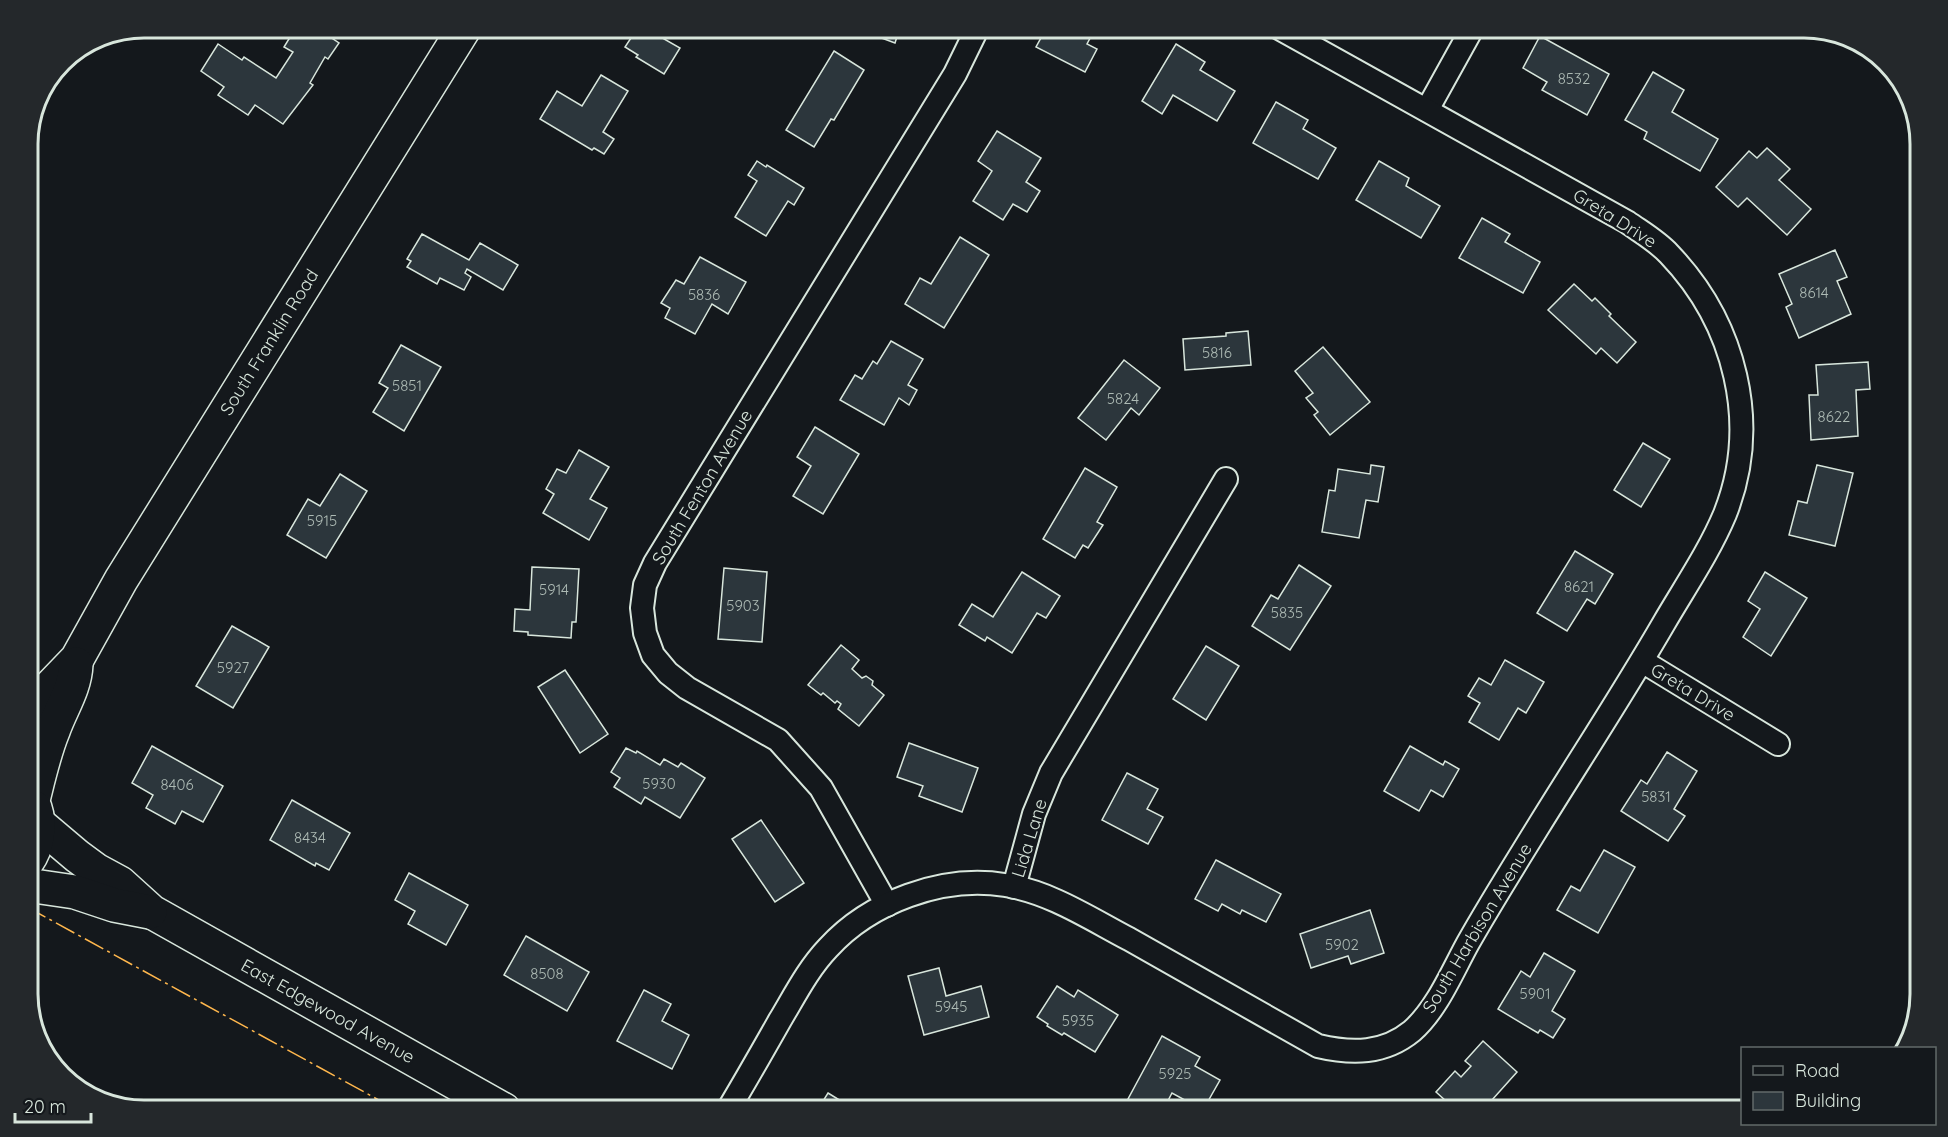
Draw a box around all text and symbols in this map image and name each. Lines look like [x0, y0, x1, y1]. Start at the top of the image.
house number: 8532 [1558, 69, 1590, 88]
street label: Greta Drive [1569, 183, 1661, 253]
street label: South Franklin Road [215, 265, 323, 419]
house number: 8614 [1799, 283, 1829, 302]
house number: 5836 [688, 285, 720, 304]
house number: 5816 [1202, 343, 1232, 362]
house number: 5851 [392, 376, 422, 395]
house number: 5824 [1107, 389, 1139, 408]
street label: South Fenton Avenue [647, 405, 757, 569]
house number: 8622 [1818, 407, 1850, 426]
house number: 5915 [307, 511, 337, 530]
house number: 8621 [1564, 577, 1594, 596]
house number: 5914 [539, 580, 569, 599]
house number: 5903 [726, 596, 760, 615]
house number: 5835 [1271, 603, 1303, 622]
house number: 5927 [217, 658, 249, 677]
street label: Greta Drive [1647, 658, 1739, 726]
house number: 5930 [642, 774, 676, 793]
house number: 8406 [160, 775, 194, 794]
house number: 5831 [1641, 787, 1671, 806]
street label: Lida Lane [1006, 796, 1052, 880]
house number: 8434 [294, 828, 326, 847]
street label: South Harbison Avenue [1417, 839, 1537, 1017]
house number: 5902 [1325, 935, 1359, 954]
street label: East Edgewood Avenue [237, 954, 419, 1068]
house number: 8508 [530, 964, 564, 983]
house number: 5901 [1519, 984, 1551, 1003]
house number: 5945 [935, 997, 967, 1016]
house number: 5935 [1062, 1011, 1094, 1030]
legend [1741, 1047, 1936, 1125]
text: Road [1795, 1059, 1840, 1082]
house number: 5925 [1158, 1064, 1192, 1083]
scale bar [15, 1086, 92, 1124]
text: Building [1795, 1089, 1861, 1112]
text: 20 m [24, 1095, 66, 1118]

